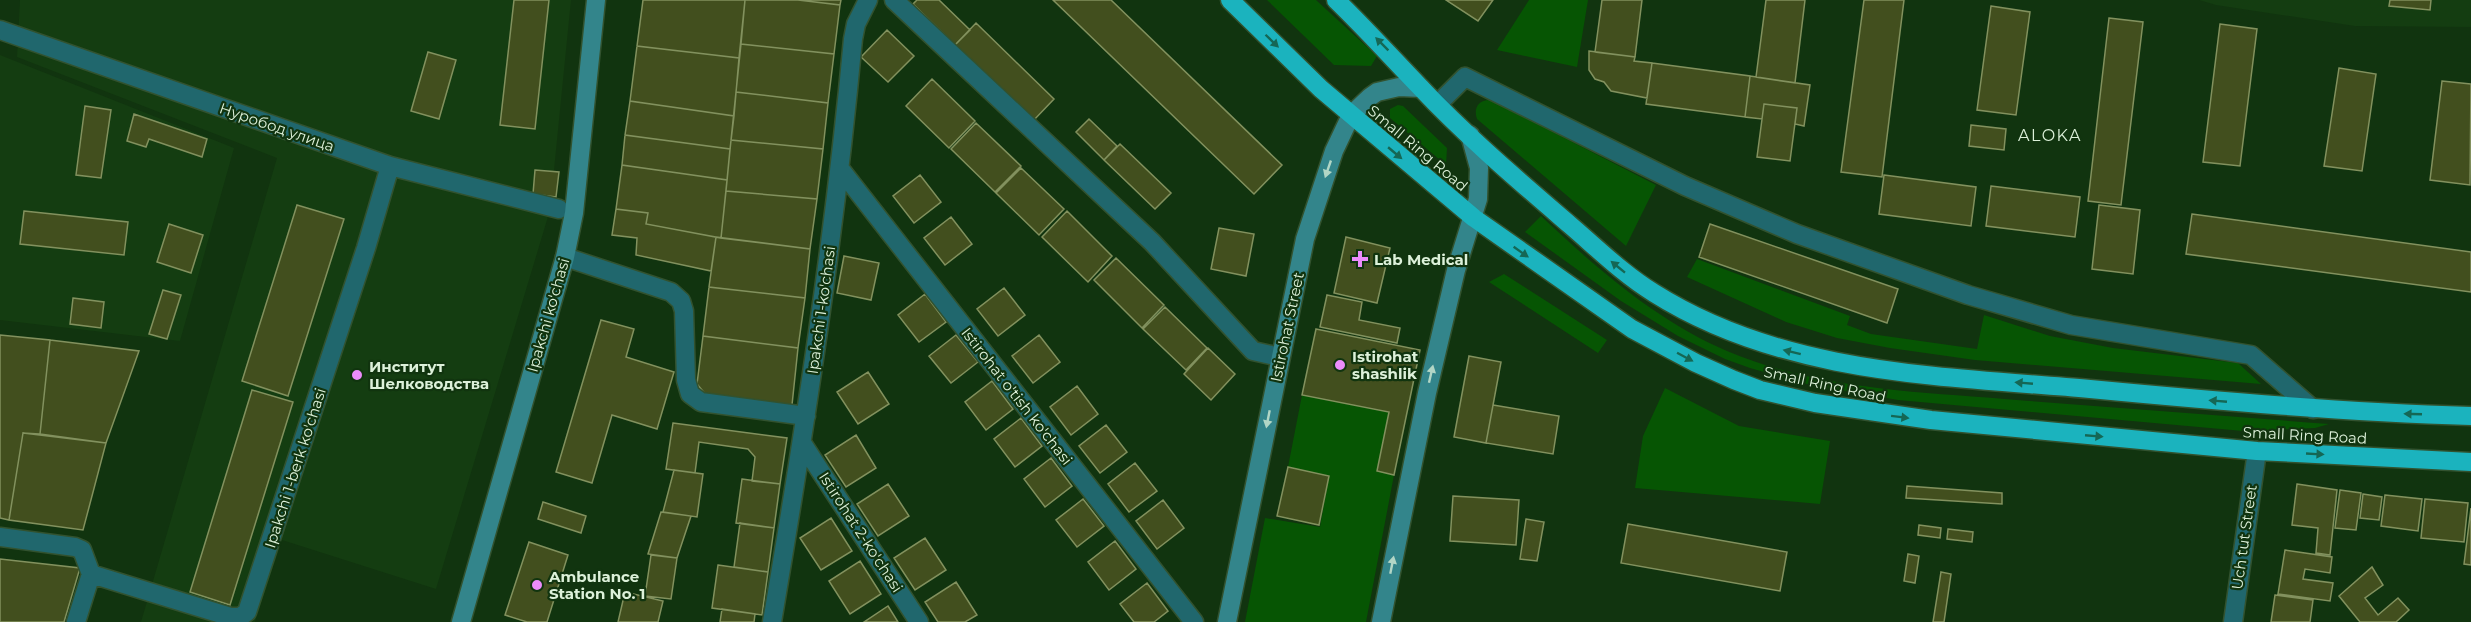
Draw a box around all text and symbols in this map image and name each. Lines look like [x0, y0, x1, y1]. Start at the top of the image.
one-way arrow [1264, 34, 1279, 48]
one-way arrow [1375, 38, 1389, 52]
street label: Нуробод улица [217, 98, 337, 156]
street label: Small Ring Road [1364, 101, 1472, 195]
district label: ALOKA [2018, 126, 2082, 145]
one-way arrow [1387, 146, 1403, 159]
one-way arrow [1323, 160, 1332, 178]
street label: Ipakchi 1-ko'chasi [803, 245, 839, 375]
one-way arrow [1513, 246, 1529, 258]
marker: Lab Medical [1351, 250, 1369, 268]
place label: Lab Medical [1374, 250, 1468, 269]
street label: Ipakchi ko'chasi [523, 256, 573, 374]
one-way arrow [1610, 261, 1626, 274]
street label: Istirohat Street [1266, 270, 1308, 384]
street label: Istirohat o'tish ko'chasi [957, 323, 1077, 469]
one-way arrow [1783, 346, 1801, 356]
place label: Istirohat shashlik [1352, 347, 1419, 383]
one-way arrow [1676, 352, 1694, 362]
place label: Институт Шелководства [369, 357, 489, 393]
marker: Istirohat shashlik [1333, 358, 1347, 372]
street label: Small Ring Road [1762, 362, 1888, 406]
one-way arrow [1427, 364, 1437, 383]
marker: Институт Шелководства [350, 368, 364, 382]
one-way arrow [2014, 379, 2033, 388]
street label: Ipakchi 1-berk ko'chasi [260, 386, 330, 550]
one-way arrow [2208, 396, 2227, 406]
one-way arrow [1263, 410, 1272, 429]
one-way arrow [2403, 410, 2422, 419]
one-way arrow [1890, 412, 1909, 422]
street label: Small Ring Road [2242, 422, 2368, 448]
one-way arrow [2084, 431, 2103, 441]
one-way arrow [2306, 450, 2325, 459]
street label: Istirohat 2-ko'chasi [815, 468, 907, 596]
street label: Uch tut Street [2227, 483, 2261, 591]
one-way arrow [1388, 555, 1397, 574]
place label: Ambulance Station No. 1 [548, 567, 645, 603]
marker: Ambulance Station No. 1 [530, 578, 544, 592]

